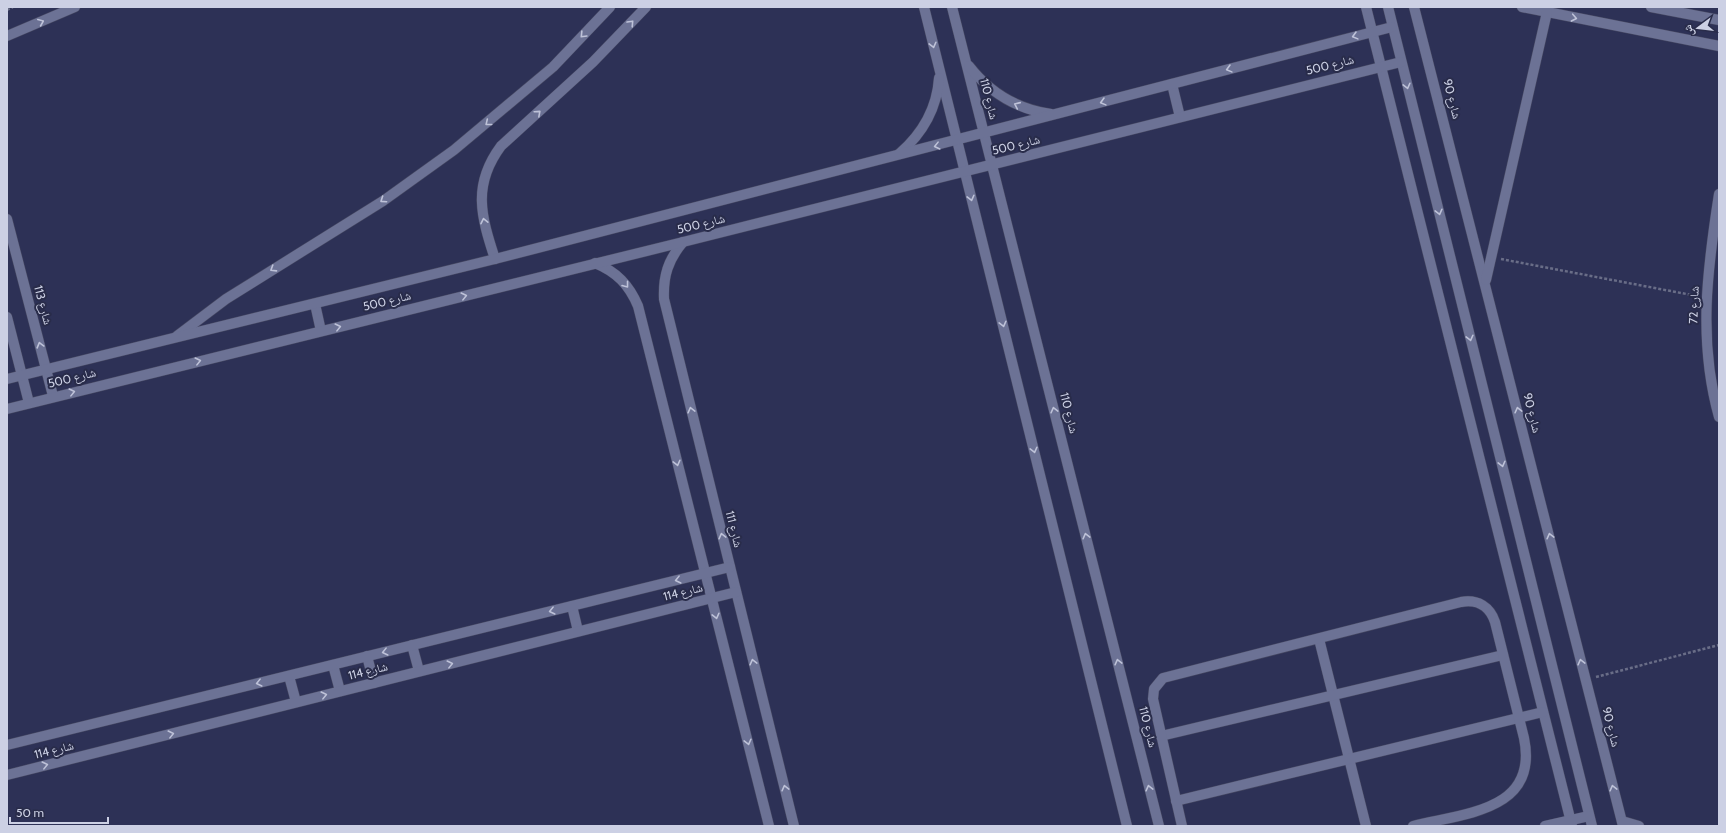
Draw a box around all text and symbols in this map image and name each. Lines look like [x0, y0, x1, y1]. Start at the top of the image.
north arrow [1678, 8, 1718, 48]
one-way arrow [1571, 13, 1577, 21]
one-way arrow [37, 19, 45, 27]
one-way arrow [626, 20, 633, 27]
text: ش [1680, 23, 1698, 38]
one-way arrow [581, 30, 588, 38]
one-way arrow [1351, 31, 1358, 40]
one-way arrow [928, 41, 937, 48]
street label: شارع 500 [1304, 51, 1356, 79]
one-way arrow [1226, 64, 1233, 73]
street label: شارع 110 [976, 77, 1002, 121]
street label: شارع 90 [1439, 77, 1465, 121]
one-way arrow [1403, 82, 1411, 89]
one-way arrow [1100, 97, 1107, 106]
one-way arrow [1014, 102, 1021, 110]
one-way arrow [533, 110, 541, 118]
one-way arrow [485, 119, 493, 126]
street label: شارع 500 [990, 131, 1042, 159]
one-way arrow [933, 141, 940, 149]
one-way arrow [381, 195, 388, 202]
one-way arrow [967, 195, 975, 201]
one-way arrow [1434, 208, 1442, 215]
street label: شارع 500 [675, 210, 727, 238]
one-way arrow [480, 218, 489, 225]
one-way arrow [270, 264, 277, 271]
one-way arrow [622, 281, 629, 288]
street label: شارع 113 [30, 284, 56, 326]
street label: شارع 72 [1685, 286, 1703, 324]
street label: شارع 500 [361, 287, 413, 315]
one-way arrow [461, 292, 467, 300]
one-way arrow [998, 321, 1006, 328]
one-way arrow [335, 323, 341, 331]
one-way arrow [1466, 335, 1474, 341]
one-way arrow [36, 342, 45, 349]
one-way arrow [194, 357, 201, 366]
street label: شارع 500 [46, 364, 98, 392]
one-way arrow [68, 388, 75, 397]
street label: شارع 110 [1056, 391, 1082, 435]
street label: شارع 90 [1519, 391, 1545, 435]
one-way arrow [687, 406, 696, 413]
one-way arrow [1051, 407, 1059, 413]
one-way arrow [1514, 407, 1522, 413]
one-way arrow [1029, 447, 1038, 454]
one-way arrow [673, 460, 681, 466]
one-way arrow [1497, 461, 1505, 467]
street label: شارع 111 [722, 509, 746, 549]
one-way arrow [718, 533, 727, 540]
one-way arrow [1082, 533, 1091, 540]
one-way arrow [1546, 533, 1554, 539]
one-way arrow [675, 575, 682, 583]
street label: شارع 114 [662, 579, 705, 605]
one-way arrow [549, 606, 555, 614]
one-way arrow [711, 613, 720, 620]
one-way arrow [382, 647, 389, 656]
street label: شارع 114 [347, 658, 390, 684]
one-way arrow [750, 659, 758, 665]
one-way arrow [1114, 659, 1122, 665]
one-way arrow [1578, 659, 1586, 665]
one-way arrow [447, 660, 453, 668]
one-way arrow [256, 678, 263, 687]
one-way arrow [320, 691, 327, 700]
street label: شارع 110 [1135, 705, 1161, 749]
street label: شارع 90 [1598, 705, 1624, 749]
one-way arrow [168, 730, 174, 738]
street label: شارع 114 [33, 737, 76, 763]
one-way arrow [743, 739, 751, 746]
one-way arrow [42, 762, 48, 770]
one-way arrow [781, 785, 789, 791]
one-way arrow [1146, 785, 1154, 791]
one-way arrow [1610, 785, 1618, 791]
scale bar [10, 799, 108, 825]
text: 50 m [16, 805, 44, 820]

